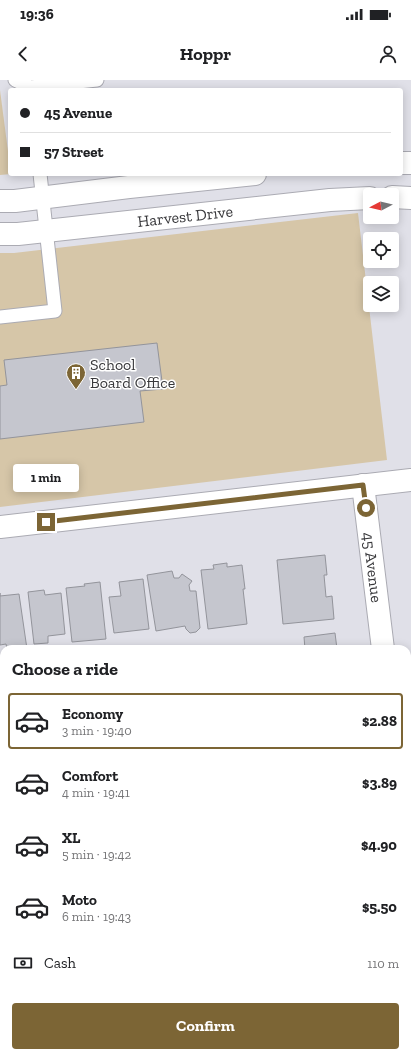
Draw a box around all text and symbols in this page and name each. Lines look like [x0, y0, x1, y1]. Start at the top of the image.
text: 19:36 [20, 5, 54, 23]
icon: back [12, 43, 34, 65]
text: Hoppr [180, 43, 231, 65]
icon: person [377, 43, 399, 65]
text: 45 Avenue [44, 104, 112, 122]
text: 57 Street [44, 143, 103, 161]
north arrow [363, 188, 399, 224]
map controls [363, 188, 399, 312]
street label: Harvest Drive [136, 201, 234, 230]
button: locate [363, 232, 399, 268]
button: layers [363, 276, 399, 312]
place label: School Board Office [90, 355, 175, 392]
building icon: School Board Office [65, 362, 87, 390]
callout: 1 min [13, 464, 79, 492]
text: 1 min [31, 470, 61, 485]
route start [357, 499, 375, 517]
route end [37, 513, 55, 531]
street label: 45 Avenue [359, 531, 387, 604]
text: Choose a ride [12, 658, 118, 680]
icon: car [14, 703, 50, 739]
text: Economy [62, 705, 123, 723]
text: $2.88 [362, 712, 397, 730]
text: 3 min · 19:40 [62, 723, 132, 738]
icon: car [14, 765, 50, 801]
text: Comfort [62, 767, 118, 785]
text: $3.89 [362, 774, 397, 792]
text: 4 min · 19:41 [62, 785, 130, 800]
icon: car [14, 827, 50, 863]
text: XL [62, 829, 80, 847]
text: $4.90 [361, 836, 397, 854]
text: 5 min · 19:42 [62, 847, 131, 862]
icon: car [14, 889, 50, 925]
text: Moto [62, 891, 97, 909]
text: $5.50 [362, 898, 397, 916]
text: 6 min · 19:43 [62, 909, 131, 924]
icon: cash [12, 952, 34, 974]
text: Cash [44, 954, 76, 972]
text: 110 m [367, 956, 399, 971]
button: Confirm [12, 1003, 399, 1049]

